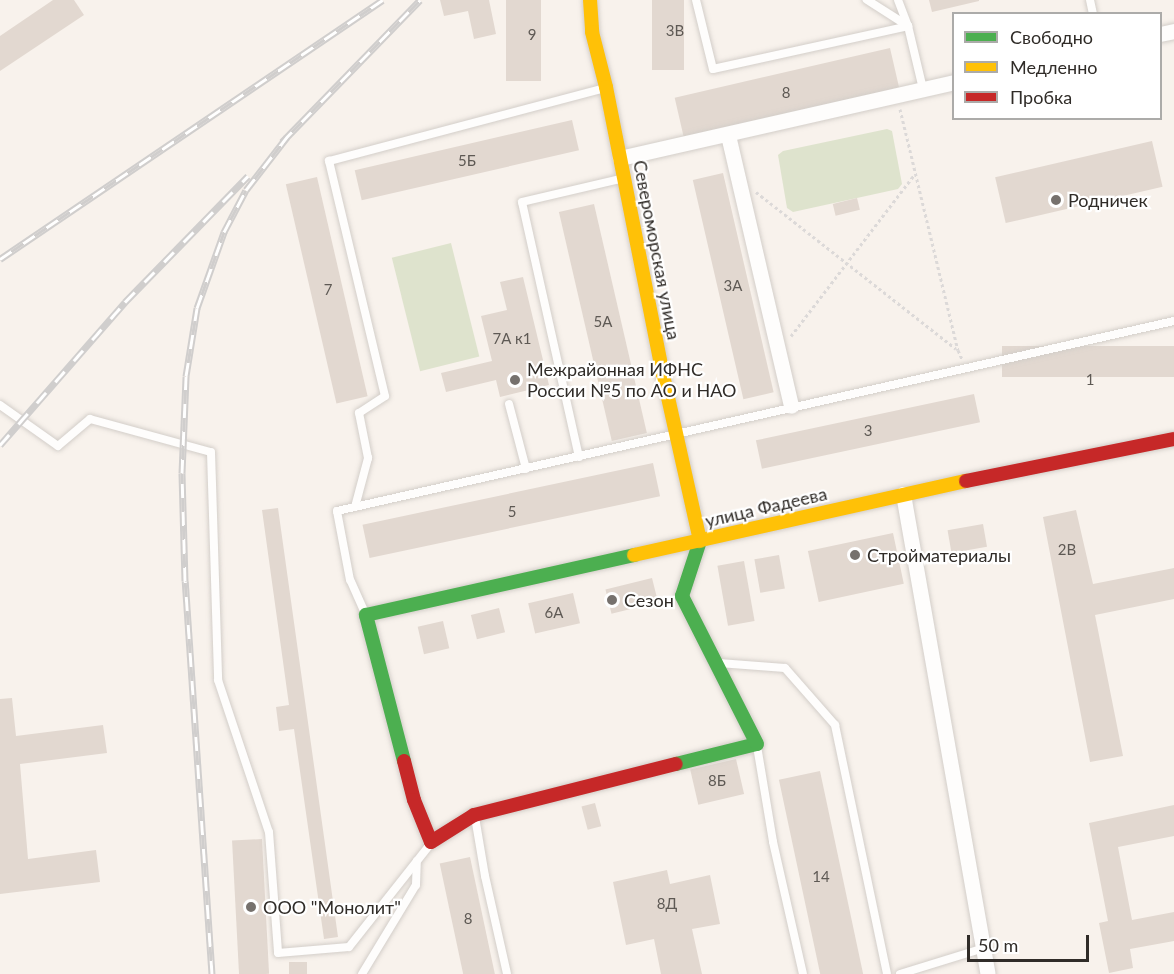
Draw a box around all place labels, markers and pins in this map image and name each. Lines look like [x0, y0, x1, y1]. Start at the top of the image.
place label: Родничек [1068, 189, 1148, 211]
marker: Родничек [1049, 193, 1063, 207]
place label: Межрайонная ИФНС России №5 по АО и НАО [527, 359, 737, 401]
marker: Межрайонная ИФНС России №5 по АО и НАО [508, 373, 522, 387]
place label: Стройматериалы [867, 544, 1011, 566]
marker: Стройматериалы [848, 548, 862, 562]
place label: Сезон [624, 589, 674, 611]
marker: Сезон [605, 593, 619, 607]
place label: ООО "Монолит" [263, 896, 401, 918]
marker: ООО "Монолит" [244, 900, 258, 914]

